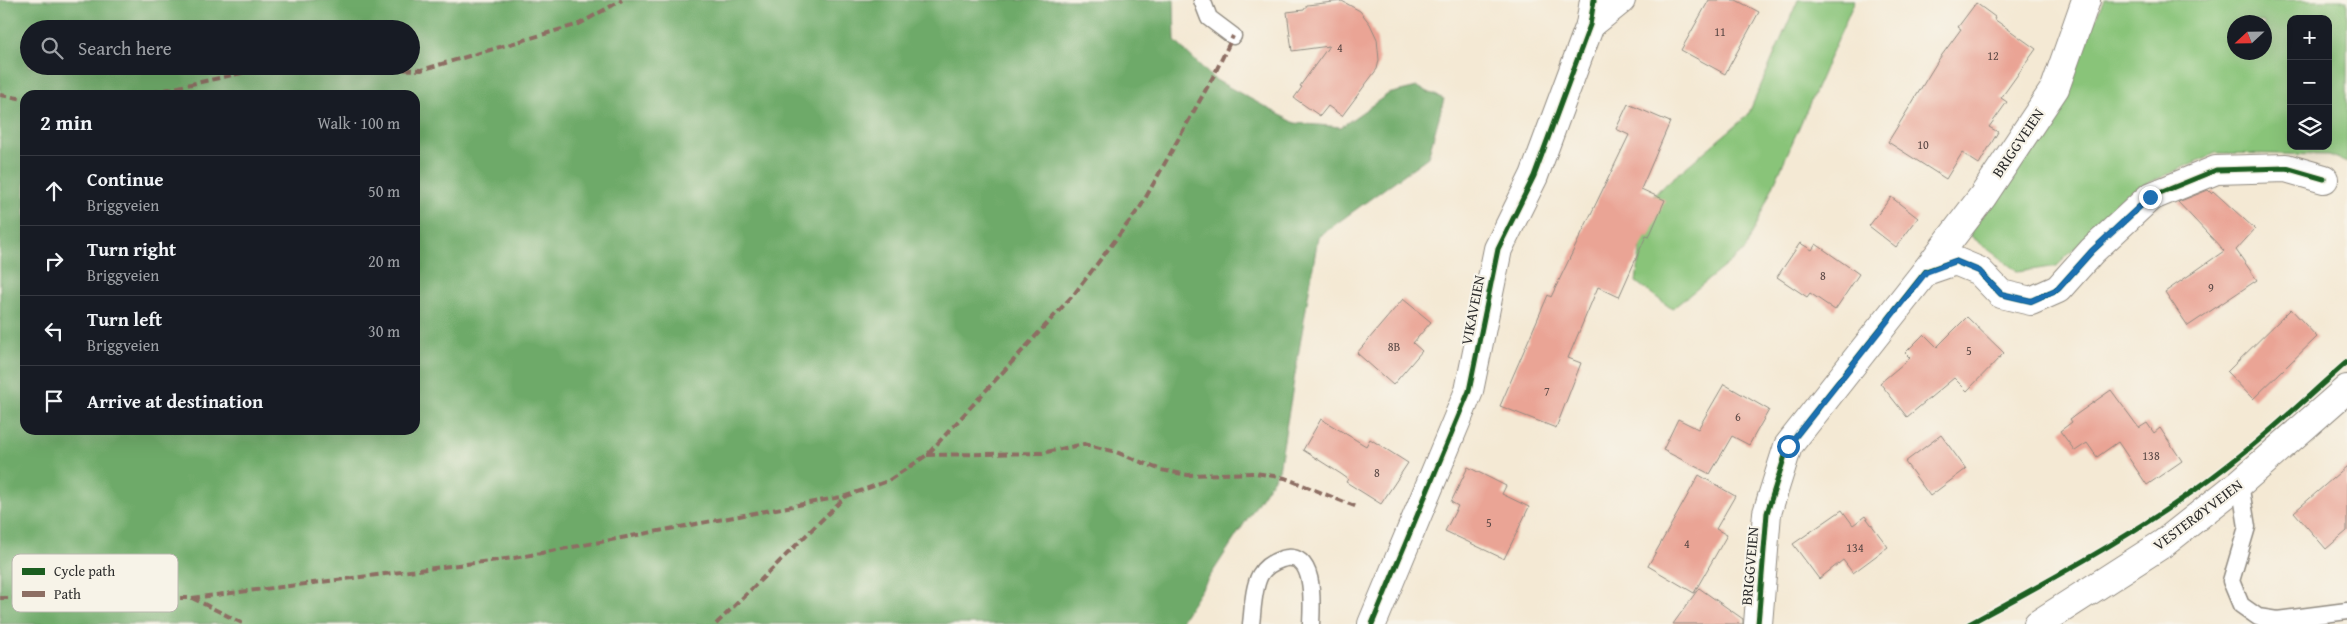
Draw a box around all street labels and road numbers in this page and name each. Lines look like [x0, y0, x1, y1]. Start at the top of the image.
street label: BRIGGVEIEN [1987, 104, 2048, 181]
street label: VIKAVEIEN [1455, 273, 1490, 347]
street label: VESTERØYVEIEN [2149, 474, 2247, 555]
street label: BRIGGVEIEN [1736, 526, 1763, 606]

